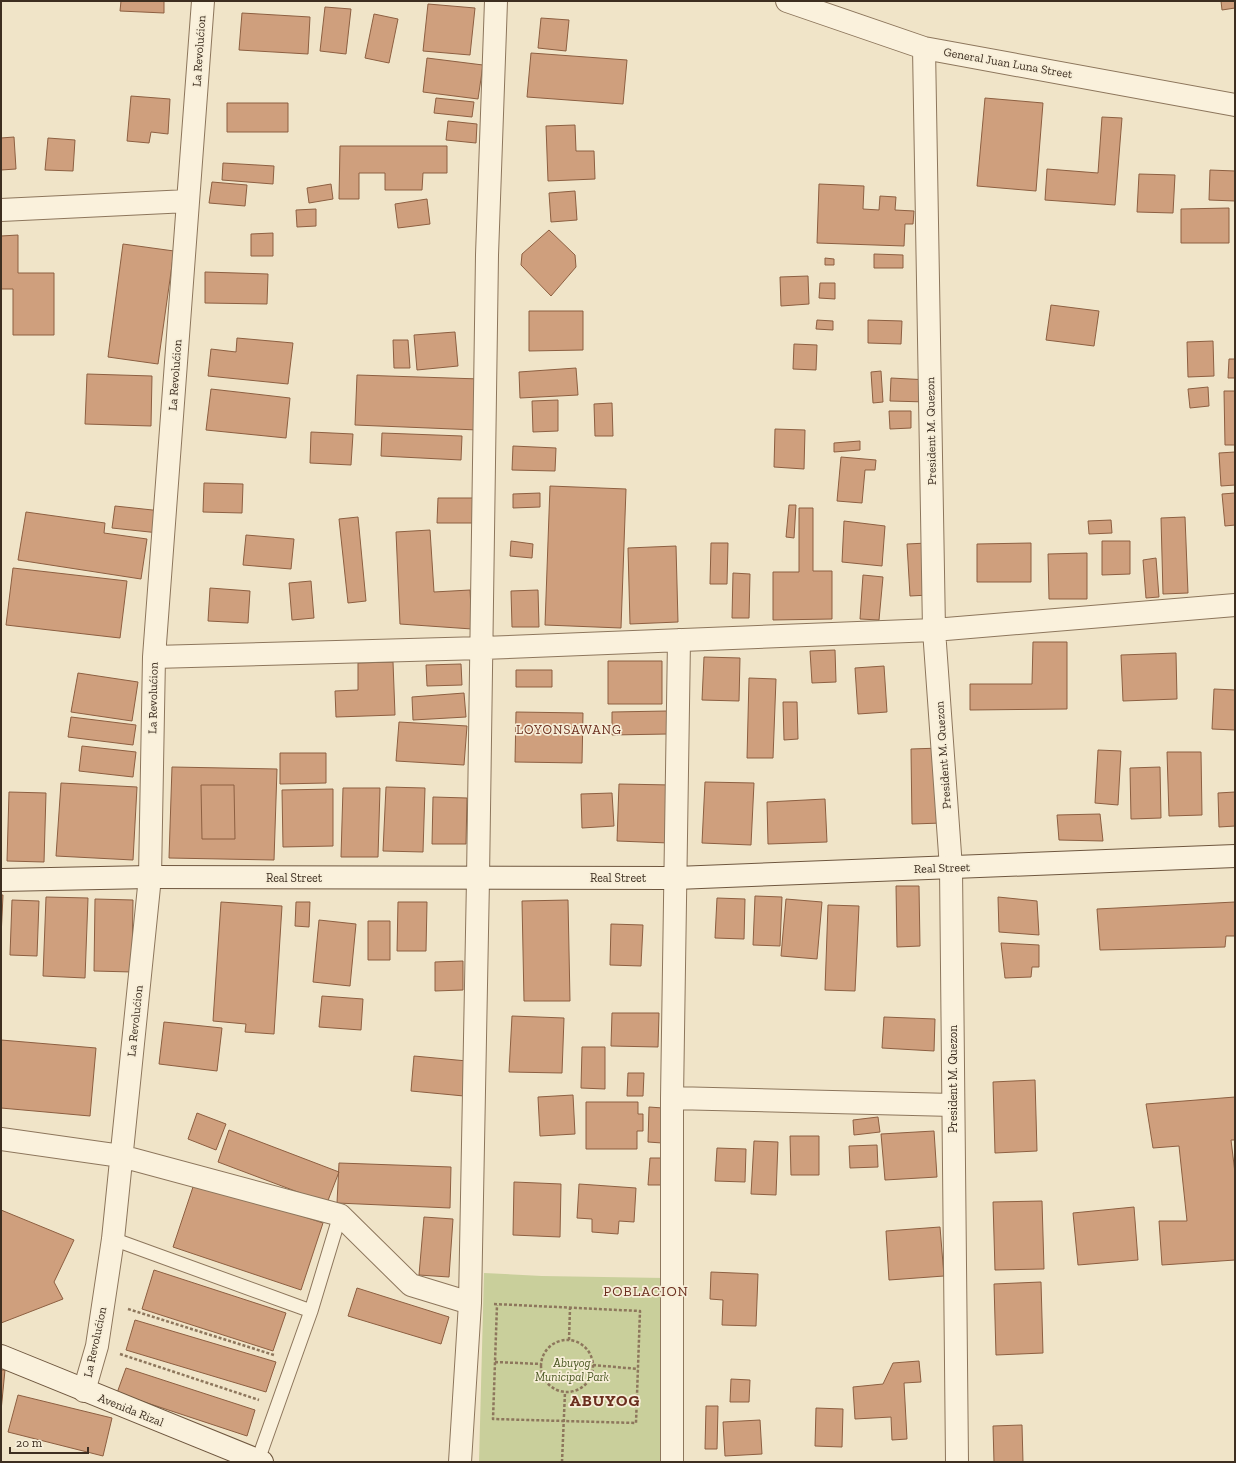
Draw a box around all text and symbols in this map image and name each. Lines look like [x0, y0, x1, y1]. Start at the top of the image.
street label: La Revolućion [190, 15, 208, 87]
street label: General Juan Luna Street [943, 45, 1074, 81]
street label: La Revolućion [166, 339, 184, 411]
street label: President M. Quezon [923, 377, 939, 485]
street label: La Revolućion [145, 662, 161, 734]
street label: President M. Quezon [932, 700, 954, 809]
district label: LOYONSAWANG [516, 722, 622, 737]
street label: Real Street [914, 860, 971, 876]
street label: Real Street [266, 871, 323, 885]
street label: Real Street [590, 871, 647, 885]
street label: La Revolućion [124, 985, 146, 1057]
street label: President M. Quezon [946, 1025, 960, 1133]
district label: POBLACION [603, 1283, 689, 1300]
street label: La Revolućion [81, 1305, 109, 1379]
park label: Abuyog Municipal Park [535, 1356, 610, 1384]
street label: Avenida Rizal [96, 1391, 166, 1429]
district label: ABUYOG [570, 1391, 640, 1410]
scale bar [10, 1429, 88, 1455]
text: 20 m [16, 1436, 43, 1450]

